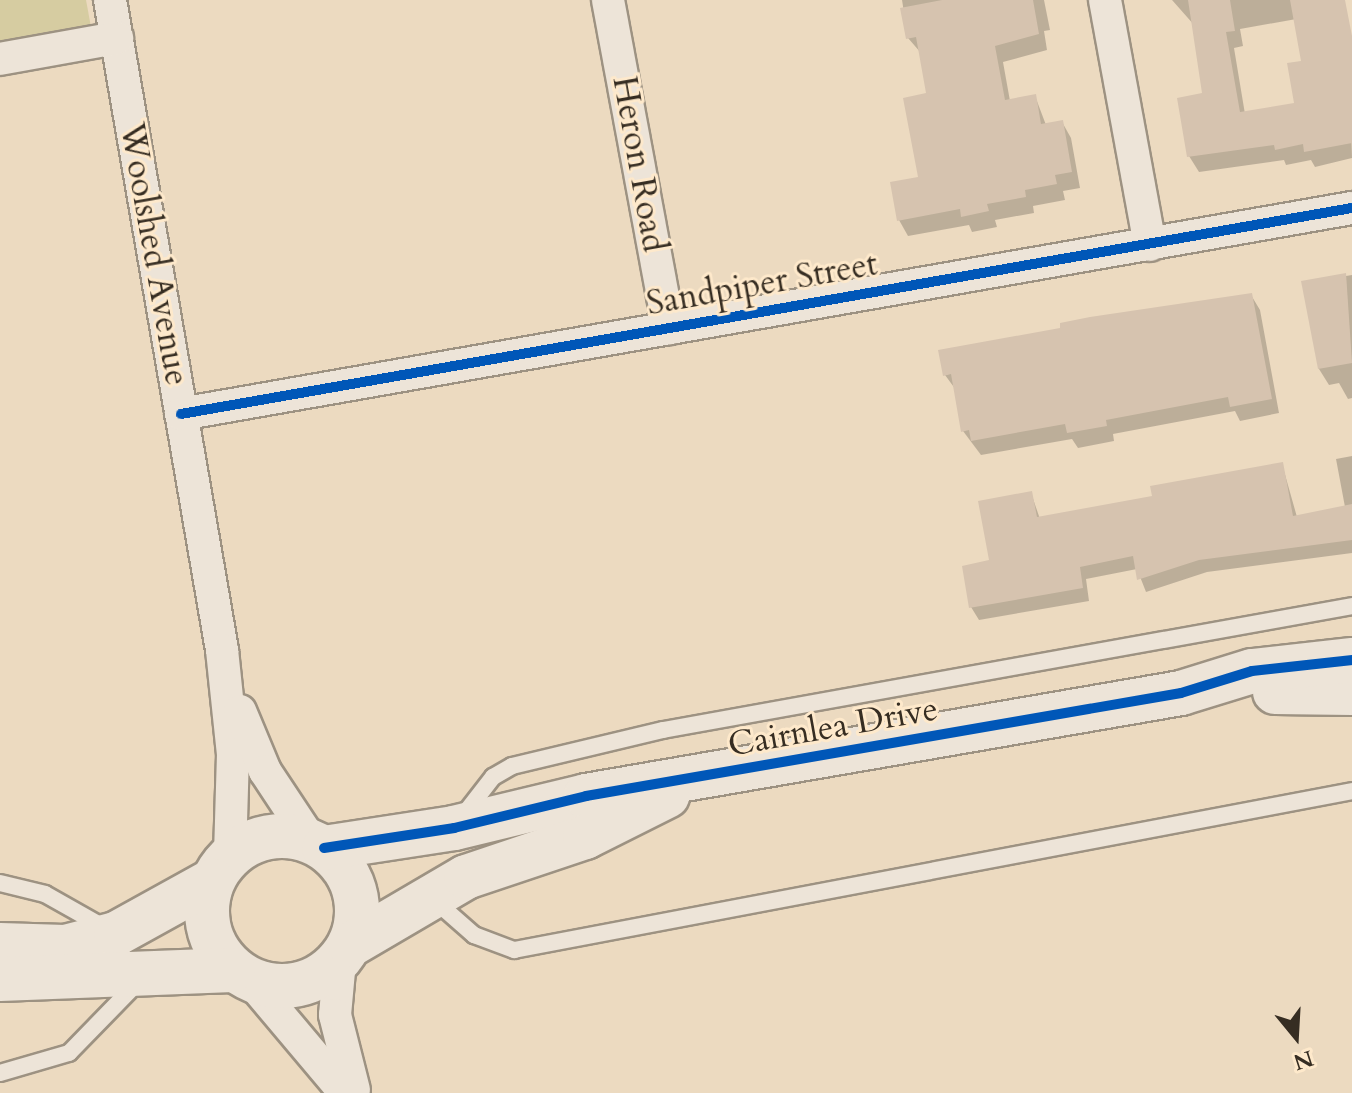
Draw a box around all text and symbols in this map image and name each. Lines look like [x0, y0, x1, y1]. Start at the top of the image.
street label: Heron Road [603, 73, 675, 255]
street label: Woolshed Avenue [111, 120, 197, 388]
street label: Sandpiper Street [643, 244, 881, 324]
street label: Cairnlea Drive [725, 688, 941, 766]
north arrow [1256, 997, 1336, 1077]
text: N [1290, 1043, 1317, 1077]

